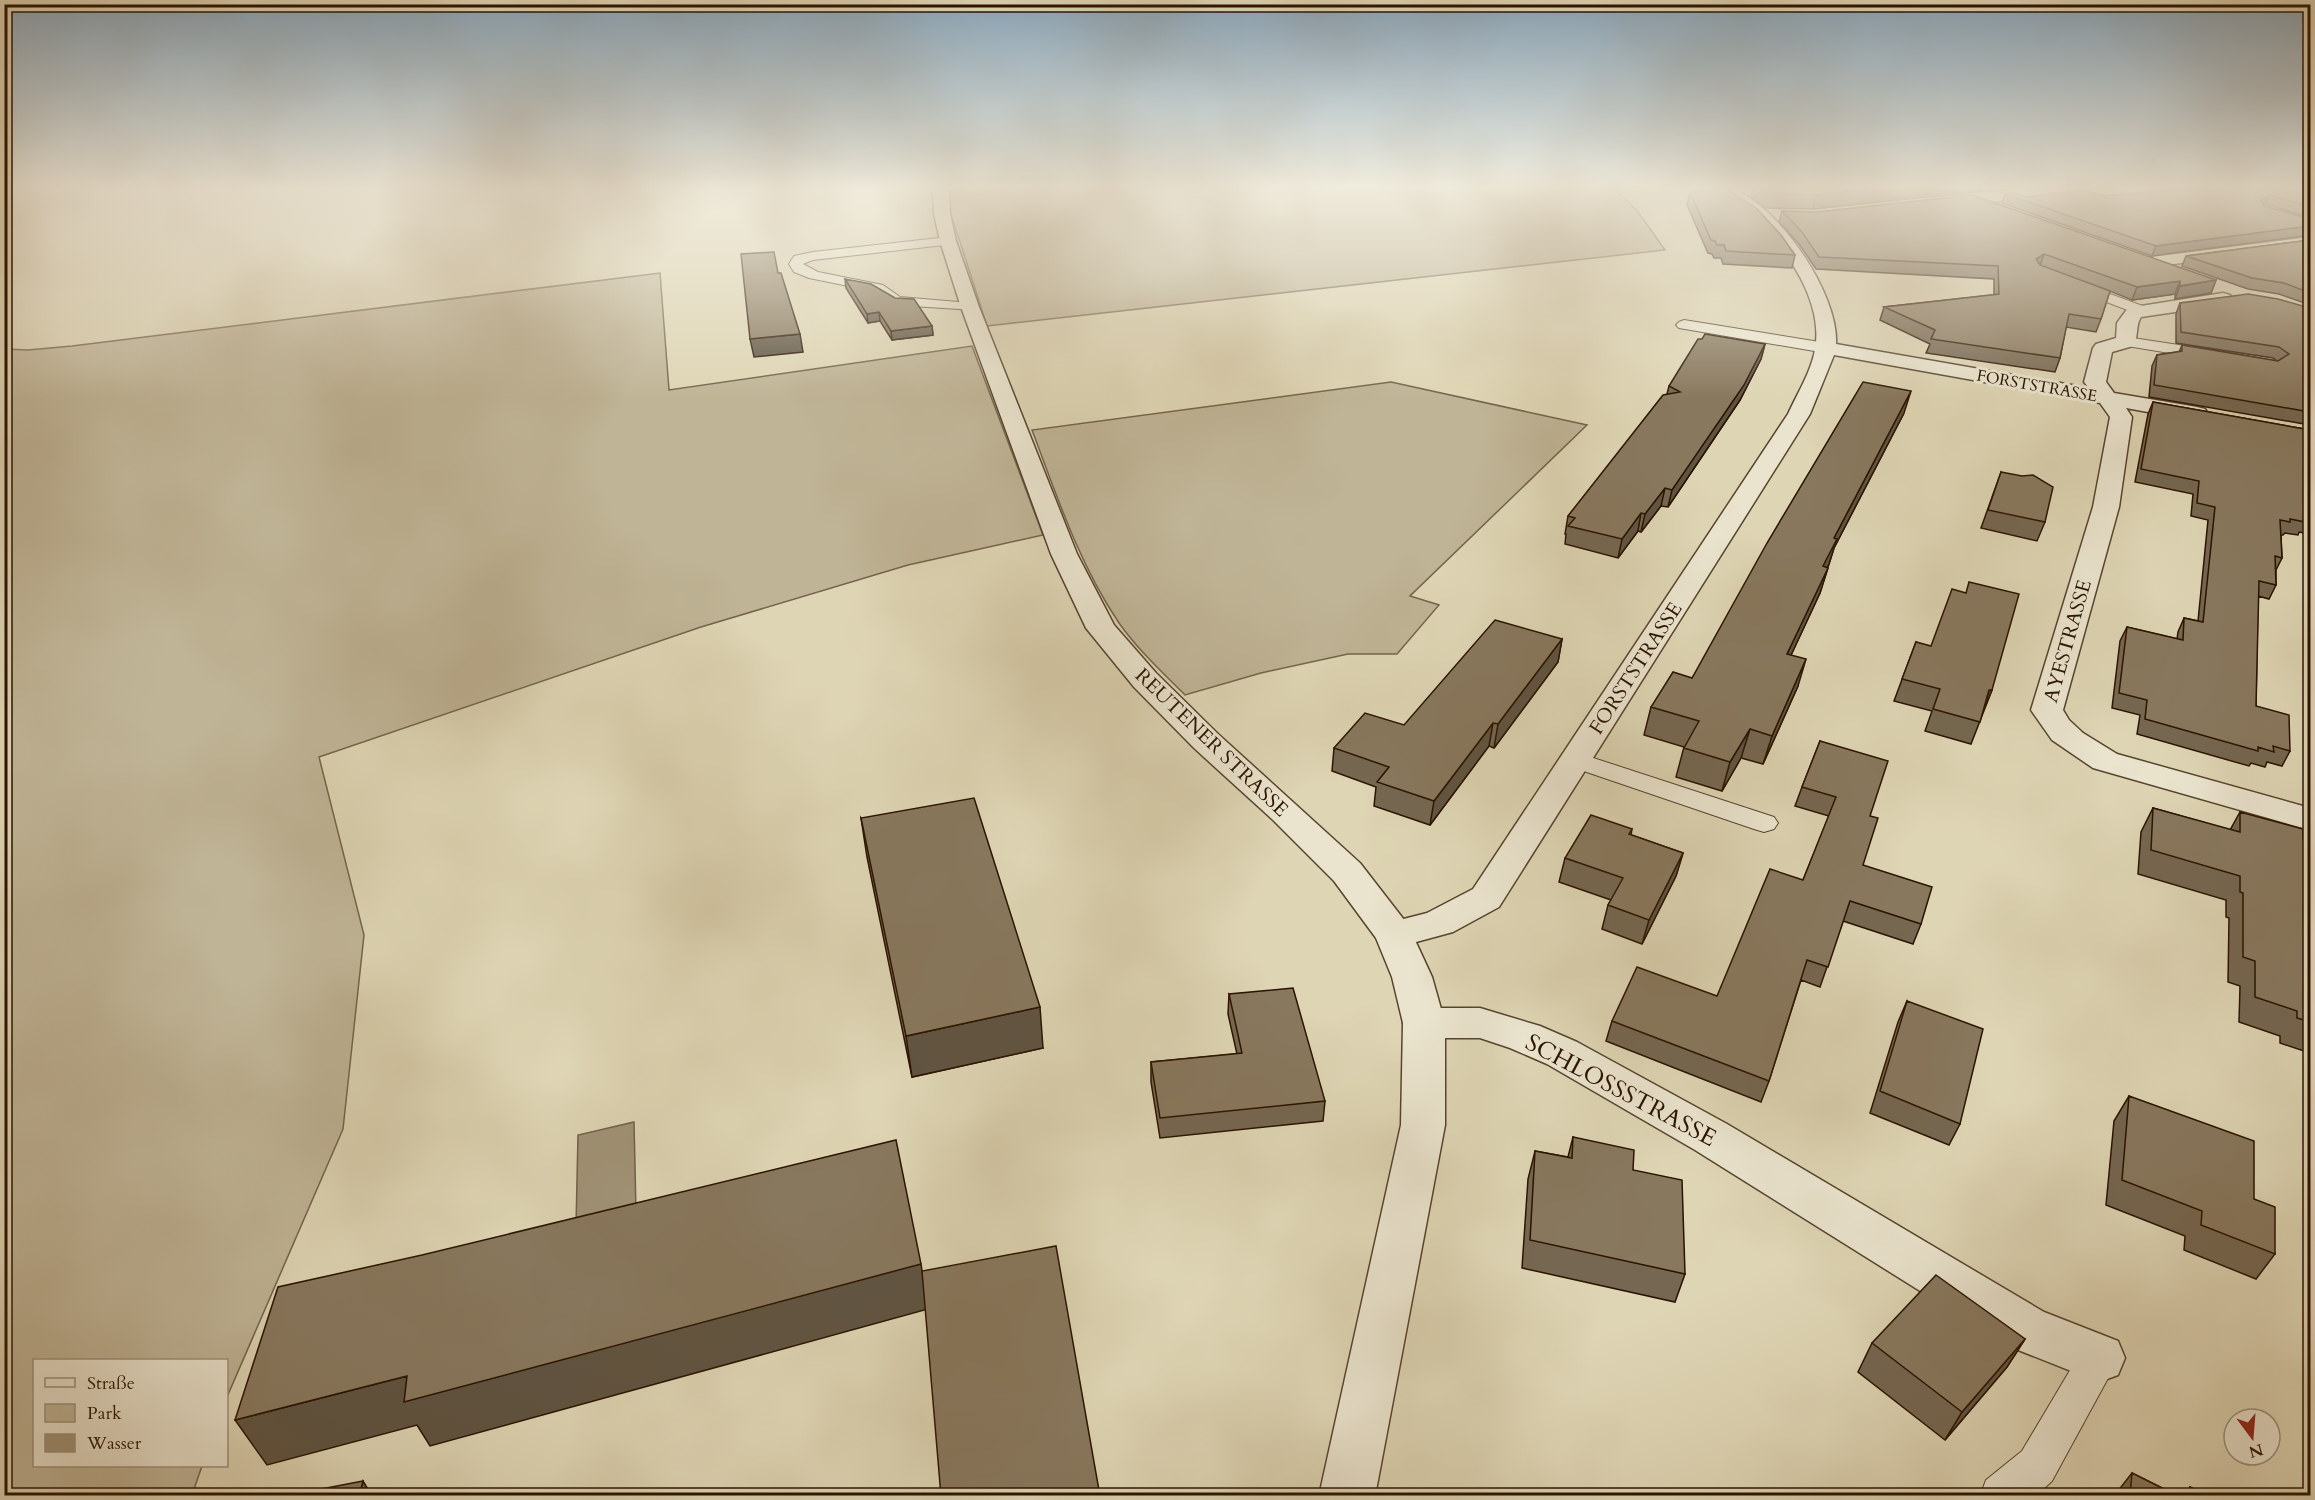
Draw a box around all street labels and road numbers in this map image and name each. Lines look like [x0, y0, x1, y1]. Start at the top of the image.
street label: FORSTSTRASSE [1975, 365, 2099, 407]
street label: AYESTRASSE [2037, 577, 2098, 706]
street label: FORSTSTRASSE [1583, 597, 1688, 740]
street label: REUTENER STRASSE [1129, 662, 1294, 823]
street label: SCHLOSSSTRASSE [1519, 1026, 1722, 1155]

